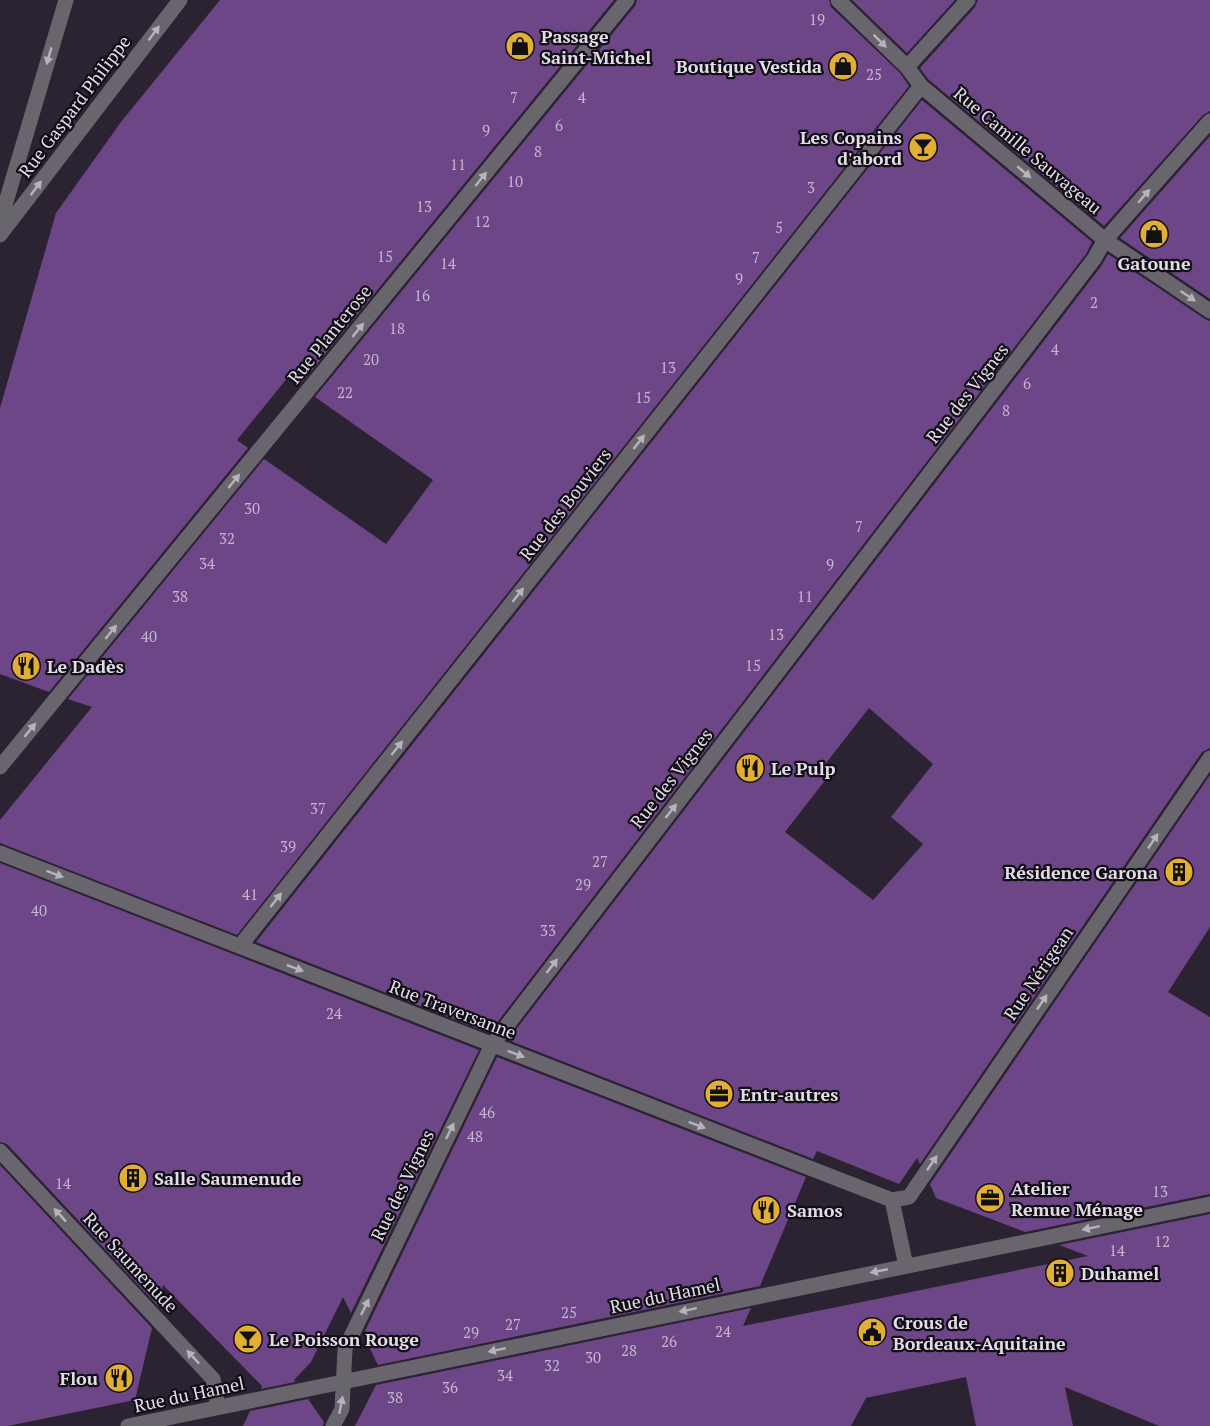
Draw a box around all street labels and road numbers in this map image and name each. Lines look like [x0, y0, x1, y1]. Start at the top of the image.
street label: Rue Gaspard Philippe [13, 30, 135, 182]
street label: Rue Camille Sauvageau [949, 81, 1107, 219]
street label: Rue Planterose [282, 280, 376, 388]
street label: Rue des Vignes [920, 338, 1014, 448]
street label: Rue des Bouviers [514, 443, 616, 565]
street label: Rue des Vignes [624, 723, 718, 833]
street label: Rue Nérigean [998, 921, 1078, 1025]
street label: Rue Traversanne [386, 974, 520, 1044]
street label: Rue des Vignes [365, 1126, 439, 1244]
street label: Rue Saumenude [78, 1207, 184, 1317]
street label: Rue du Hamel [608, 1272, 722, 1318]
street label: Rue du Hamel [132, 1371, 246, 1417]

